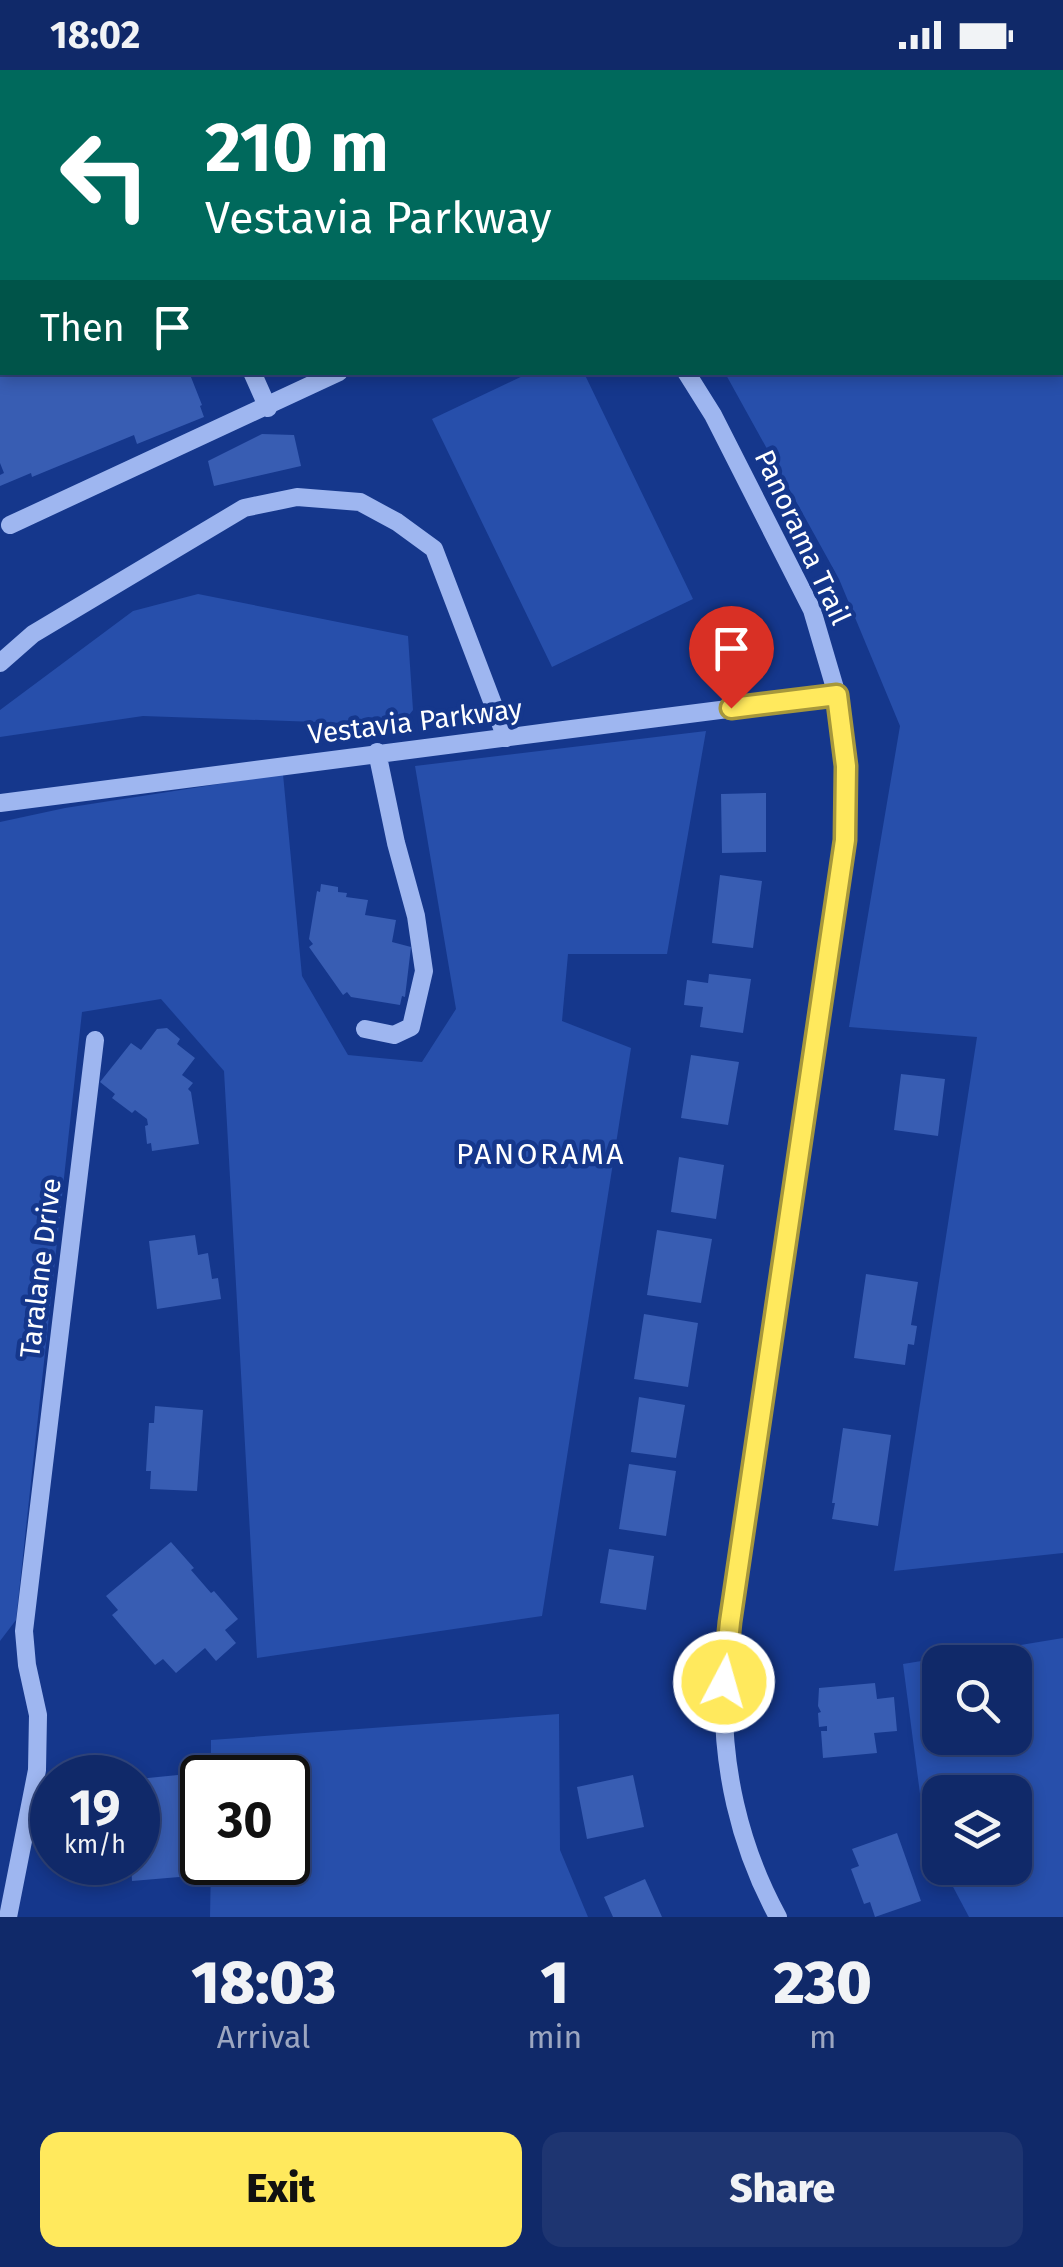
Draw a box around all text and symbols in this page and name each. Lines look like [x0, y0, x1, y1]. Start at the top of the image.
text: 18:02 [50, 12, 140, 58]
text: 210 m [205, 106, 389, 190]
icon: left [40, 110, 170, 240]
text: Vestavia Parkway [205, 191, 552, 245]
icon: arrive [145, 300, 200, 355]
text: Then [40, 305, 125, 351]
street label: Panorama Trail [748, 444, 857, 630]
pin [689, 606, 774, 709]
icon: arrive [704, 621, 759, 676]
street label: Vestavia Parkway [306, 692, 524, 751]
district label: PANORAMA [456, 1136, 626, 1172]
street label: Taralane Drive [13, 1176, 68, 1360]
position arrow [672, 1630, 776, 1734]
map controls [922, 1645, 1032, 1885]
button: search [922, 1645, 1032, 1755]
speed limit sign: 30 [180, 1755, 310, 1885]
button: layers [922, 1775, 1032, 1885]
text: 19 [69, 1778, 121, 1838]
text: km/h [64, 1830, 126, 1860]
text: 18:03 [191, 1947, 336, 2019]
text: 1 [541, 1947, 569, 2019]
text: 230 [774, 1947, 872, 2019]
text: Arrival [217, 2018, 310, 2056]
text: min [527, 2018, 582, 2056]
text: m [809, 2018, 836, 2056]
button: Exit [40, 2132, 522, 2247]
button: Share [542, 2132, 1023, 2247]

